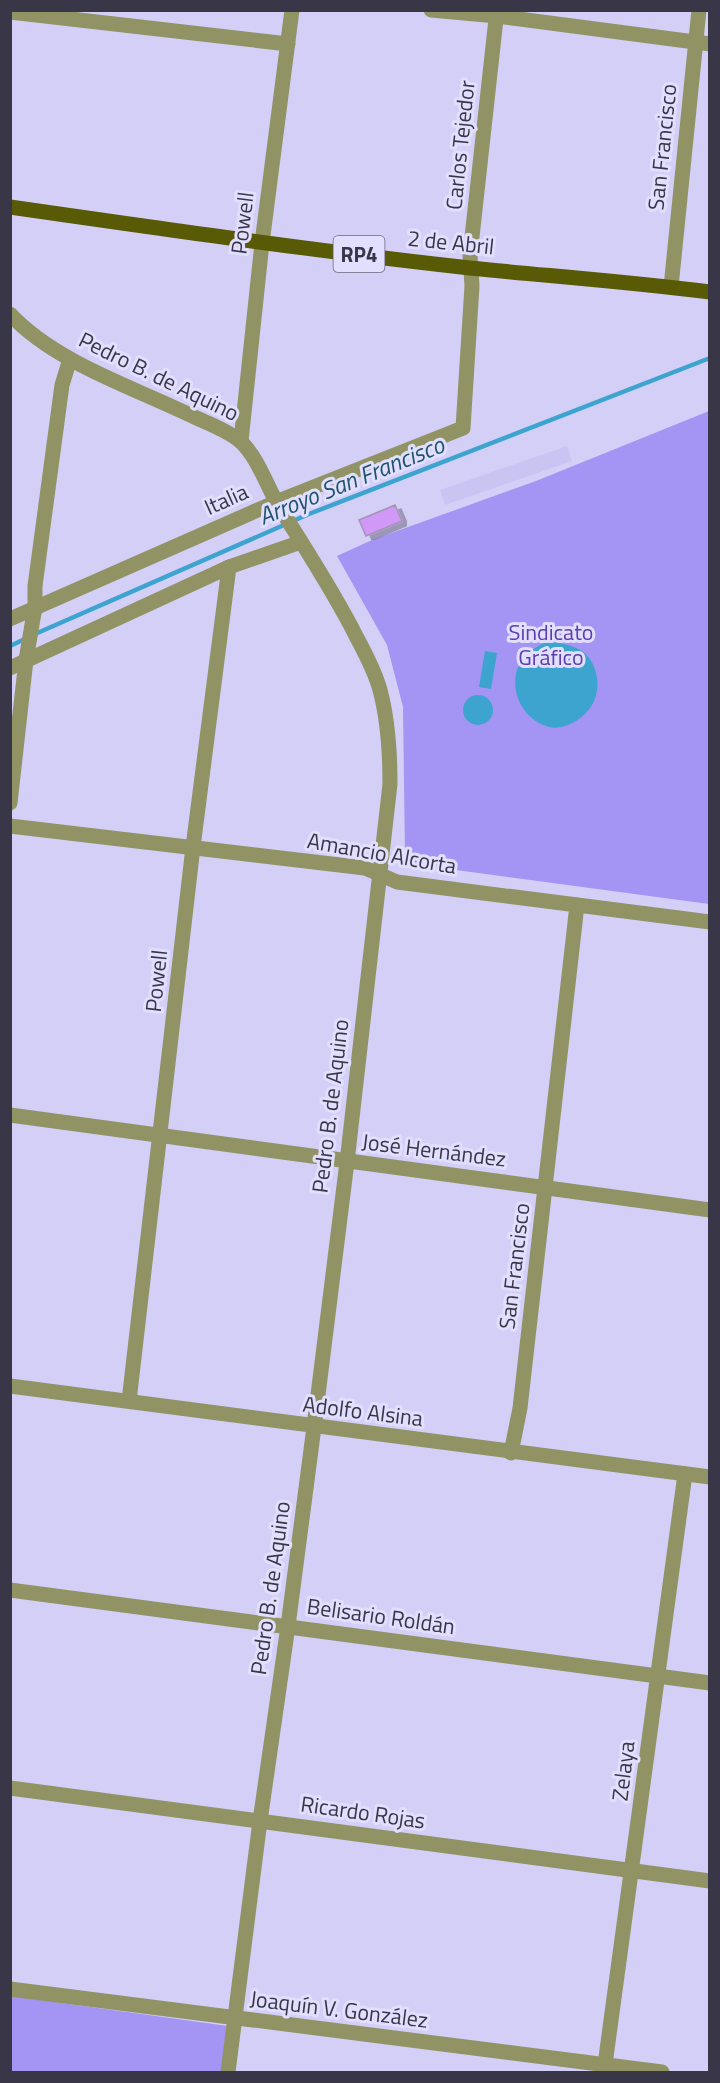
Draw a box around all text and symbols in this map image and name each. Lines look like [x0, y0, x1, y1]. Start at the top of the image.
street label: Carlos Tejedor [436, 78, 484, 211]
street label: San Francisco [638, 82, 686, 212]
street label: Powell [221, 190, 263, 256]
street label: 2 de Abril [406, 221, 496, 263]
road number: RP4 [334, 236, 385, 272]
street label: Pedro B. de Aquino [73, 322, 245, 430]
water label: Arroyo San Francisco [253, 426, 450, 534]
street label: Italia [198, 474, 254, 524]
park label: Sindicato Gráfico [509, 615, 593, 674]
street label: Amancio Alcorta [305, 823, 459, 883]
street label: Powell [136, 948, 176, 1014]
street label: Pedro B. de Aquino [302, 1017, 358, 1195]
street label: José Hernández [360, 1124, 508, 1176]
street label: San Francisco [489, 1201, 539, 1331]
street label: Adolfo Alsina [301, 1387, 425, 1435]
street label: Pedro B. de Aquino [241, 1499, 299, 1677]
street label: Belisario Roldán [305, 1589, 457, 1643]
street label: Zelaya [602, 1739, 644, 1803]
street label: Ricardo Rojas [299, 1786, 427, 1838]
street label: Joaquín V. González [248, 1981, 430, 2037]

